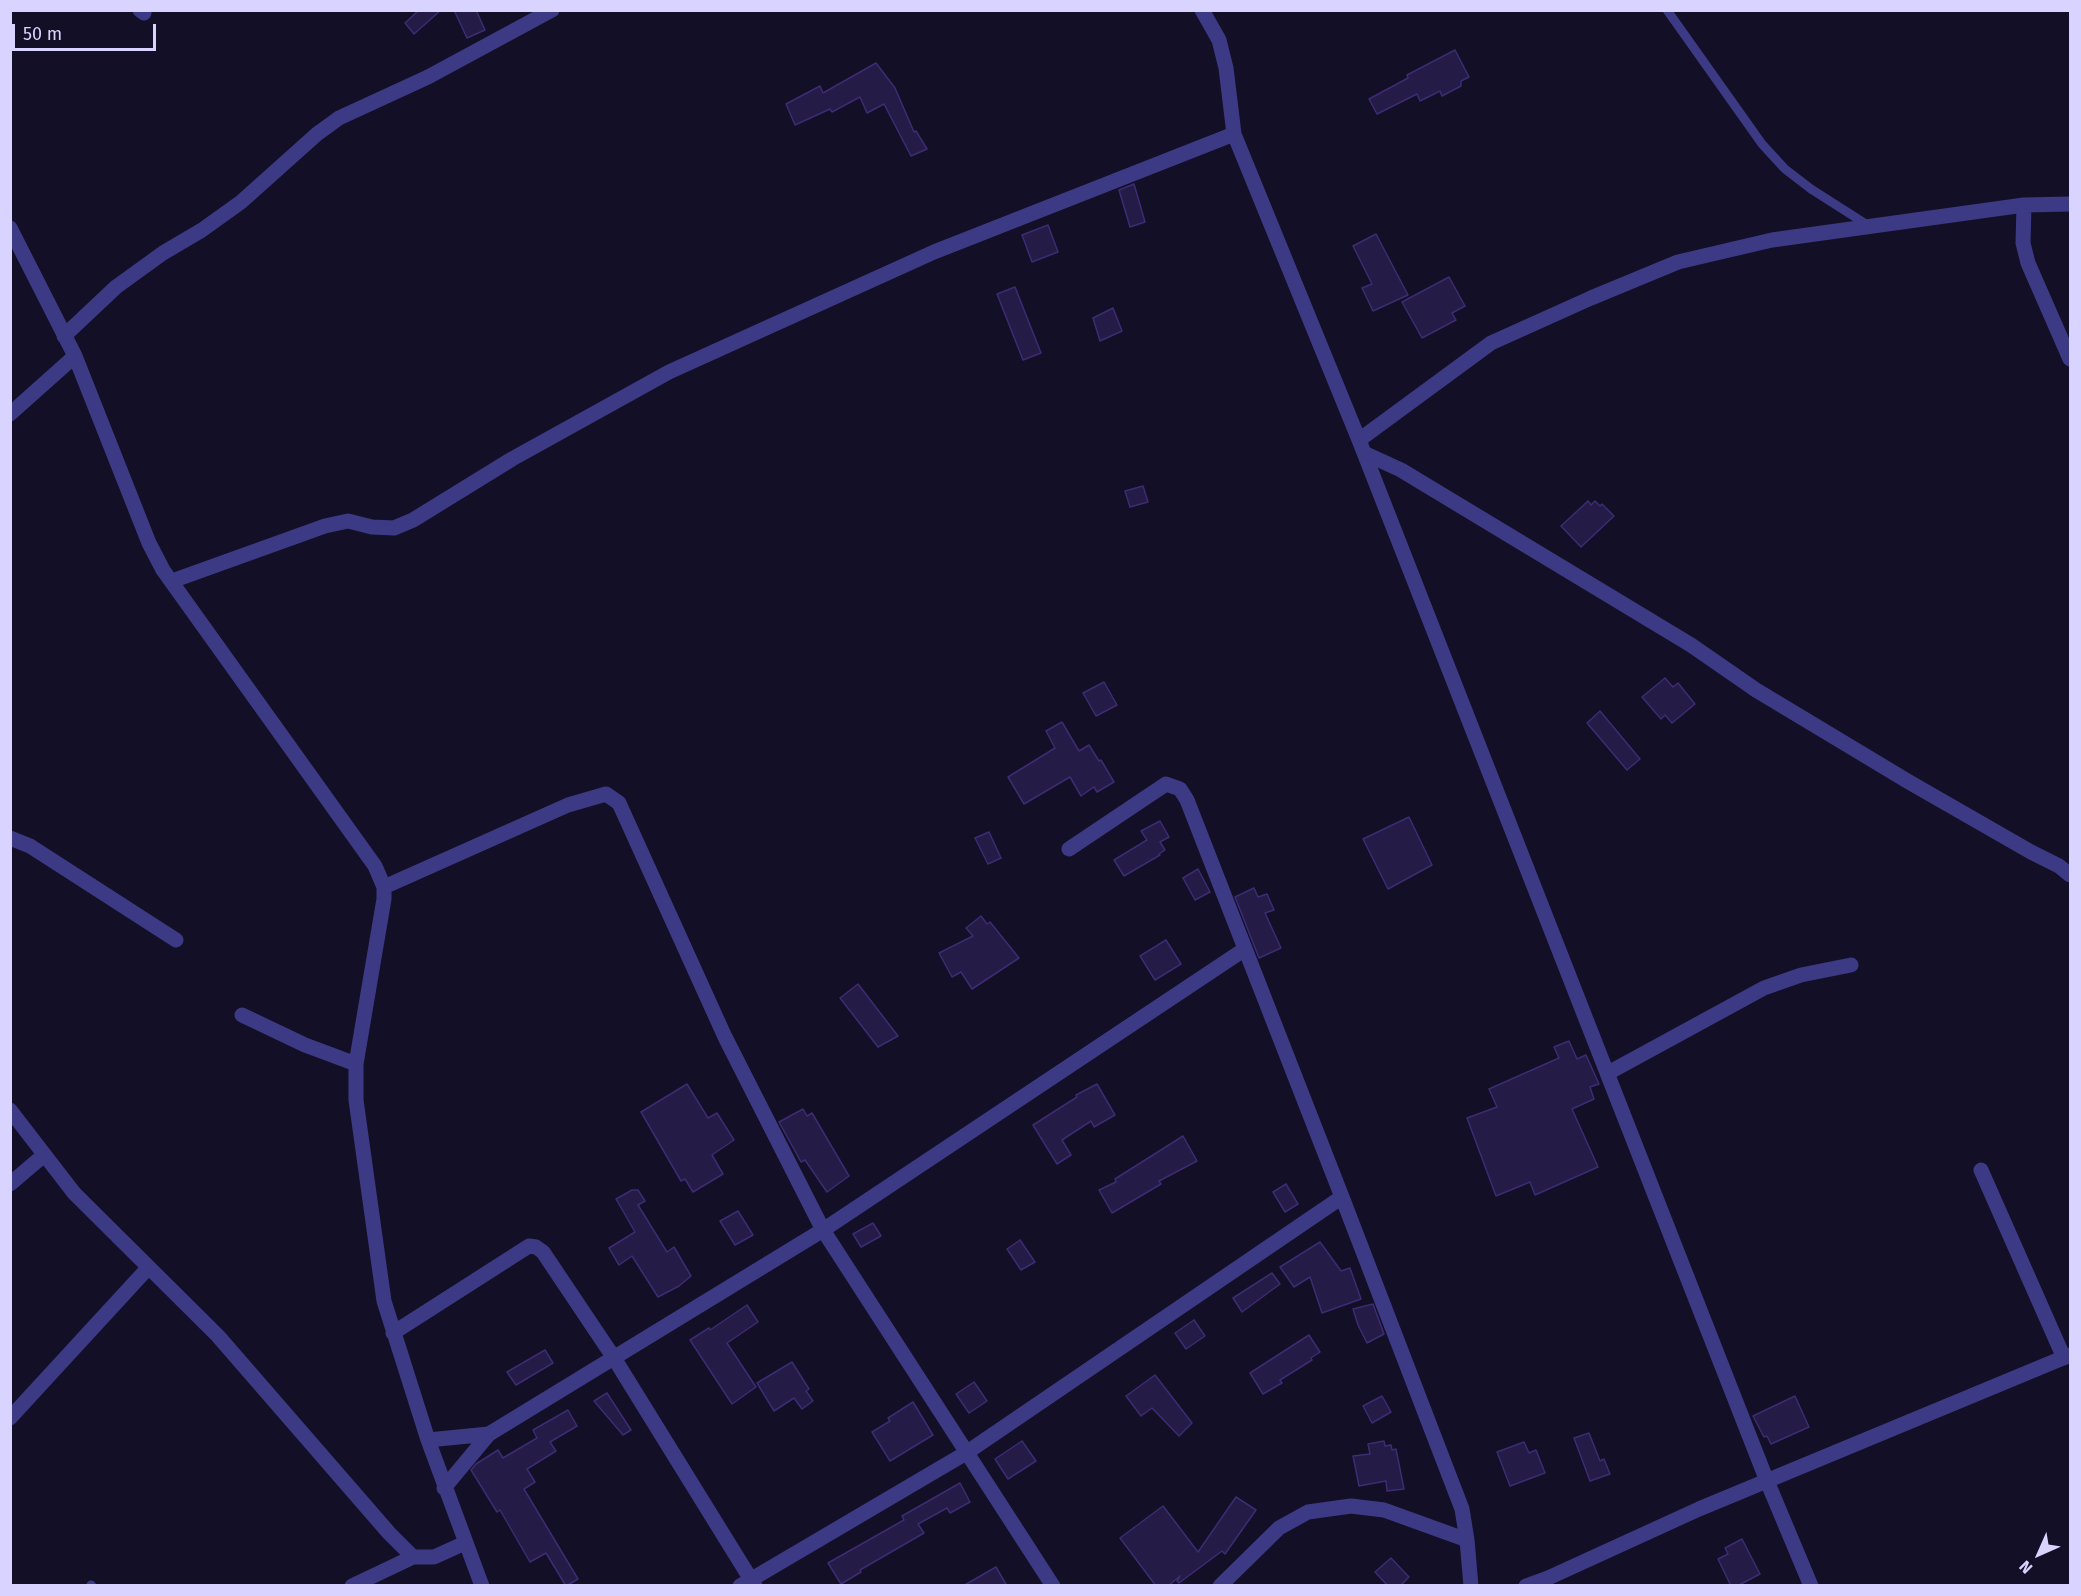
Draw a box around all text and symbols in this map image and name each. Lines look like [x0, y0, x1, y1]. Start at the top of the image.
scale bar [15, 12, 159, 50]
text: 50 m [23, 23, 62, 45]
north arrow [2009, 1524, 2069, 1584]
text: N [2015, 1557, 2036, 1578]

